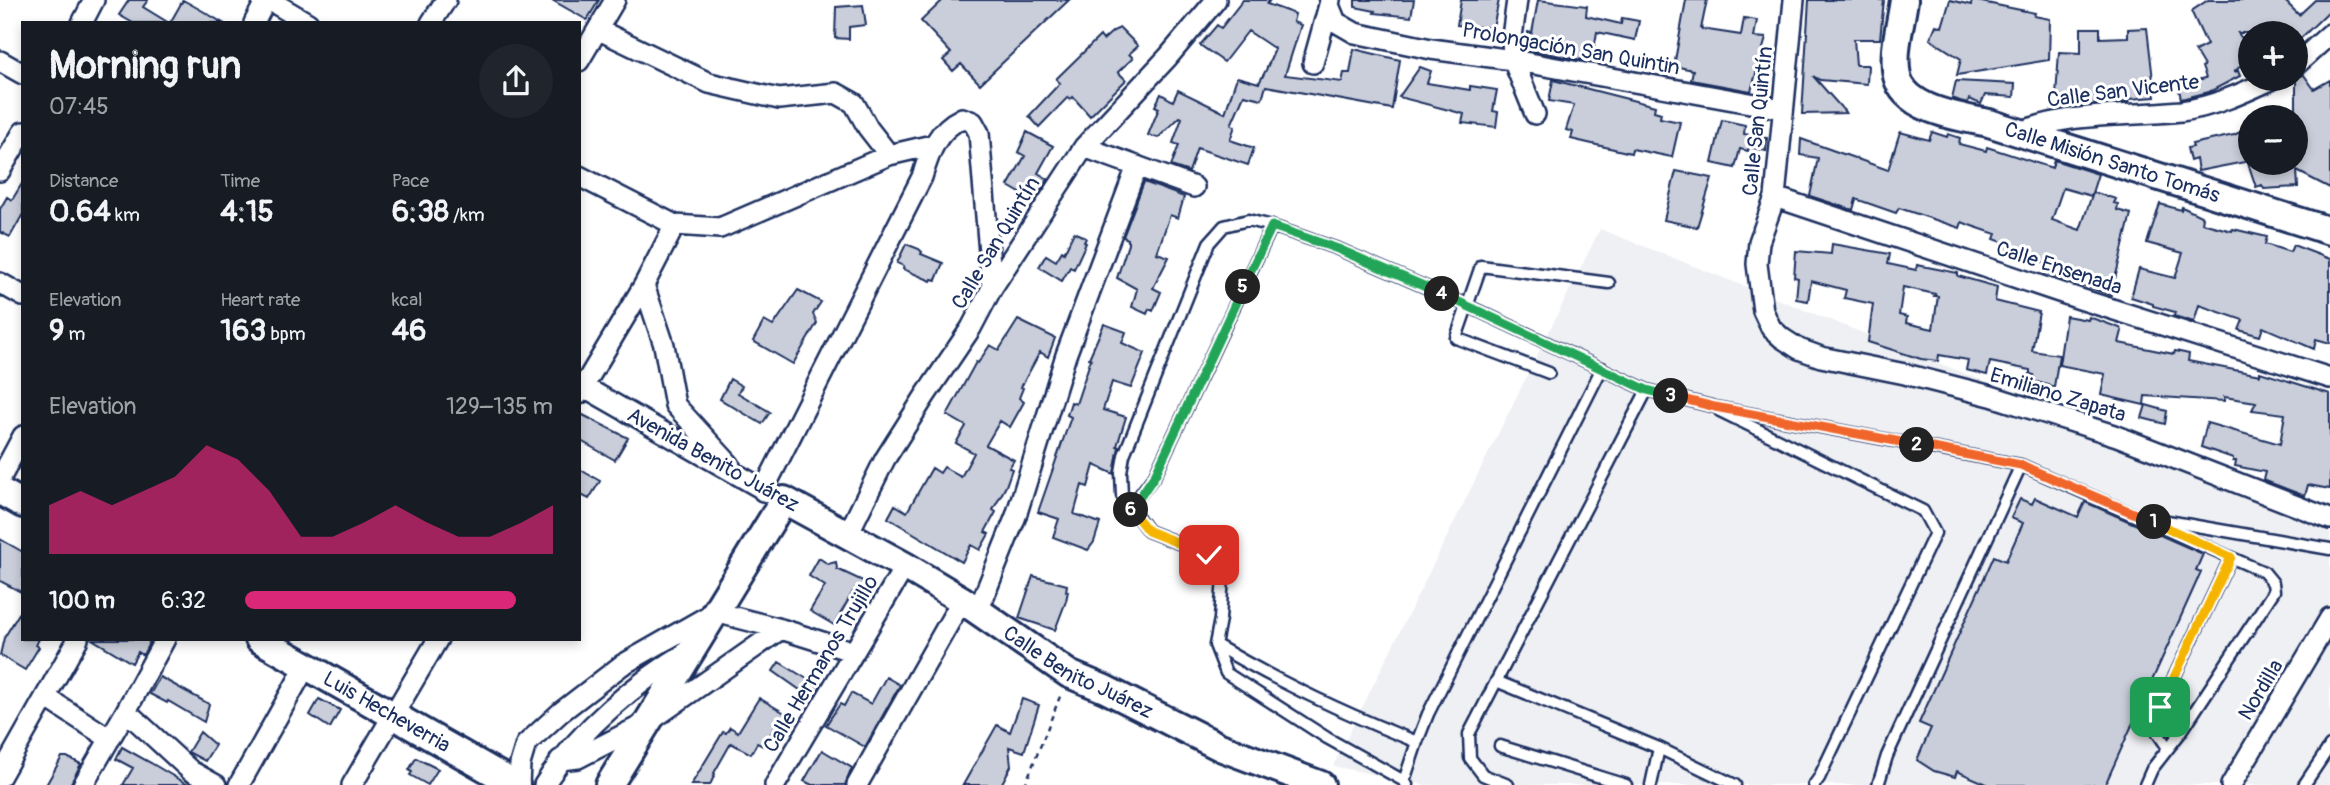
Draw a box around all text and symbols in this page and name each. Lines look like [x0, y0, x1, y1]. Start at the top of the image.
street label: Prolongación San Quintin [1460, 17, 1682, 81]
map controls [2238, 21, 2308, 175]
button: + [2238, 21, 2308, 91]
text: Morning run [49, 42, 241, 90]
button: share [479, 44, 553, 118]
street label: Calle San Quintín [1737, 45, 1779, 197]
street label: Calle San Vicente [2045, 68, 2201, 114]
text: 07:45 [49, 92, 109, 121]
button: − [2238, 105, 2308, 175]
street label: Calle Misión Santo Tomás [2001, 115, 2224, 209]
text: Distance [49, 169, 118, 193]
text: Time [220, 169, 260, 193]
text: Pace [392, 169, 429, 193]
street label: Calle San Quintín [946, 172, 1046, 314]
text: 0.64 [49, 193, 111, 230]
text: 4:15 [220, 193, 274, 230]
text: 6:38 [392, 193, 449, 230]
text: km [111, 203, 140, 227]
text: /km [449, 203, 485, 227]
street label: Calle Ensenada [1993, 235, 2125, 301]
pin: 5 [1226, 270, 1260, 304]
text: 5 [1237, 274, 1248, 298]
pin: 4 [1424, 276, 1460, 312]
text: 4 [1436, 281, 1447, 305]
text: Elevation [49, 288, 121, 312]
text: Heart rate [220, 288, 300, 312]
text: kcal [392, 288, 423, 312]
text: 9 [49, 312, 64, 349]
text: 163 [220, 312, 266, 349]
text: 46 [392, 312, 427, 349]
text: m [64, 322, 85, 346]
text: bpm [266, 322, 306, 346]
street label: Emiliano Zapata [1987, 362, 2129, 428]
pin: 3 [1654, 378, 1688, 414]
text: 3 [1665, 383, 1676, 407]
text: Elevation [49, 392, 137, 421]
text: 129–135 m [446, 392, 553, 421]
street label: Avenida Benito Juárez [622, 402, 804, 519]
pin: 2 [1899, 428, 1934, 462]
text: 2 [1911, 432, 1922, 456]
pin: 6 [1114, 492, 1148, 528]
text: 6 [1125, 497, 1136, 521]
pin: 1 [2136, 504, 2172, 540]
text: 1 [2150, 509, 2157, 533]
pin [1179, 525, 1239, 585]
icon: check [1190, 536, 1228, 574]
street label: Calle Hermanos Trujillo [757, 570, 885, 758]
text: 100 m [49, 586, 115, 615]
text: 6:32 [161, 586, 206, 615]
street label: Calle Benito Juárez [998, 619, 1158, 725]
street label: Nordilla [2232, 655, 2290, 725]
street label: Luis Hecheverria [318, 665, 455, 758]
pin [2130, 677, 2190, 737]
icon: arrive [2141, 688, 2179, 726]

